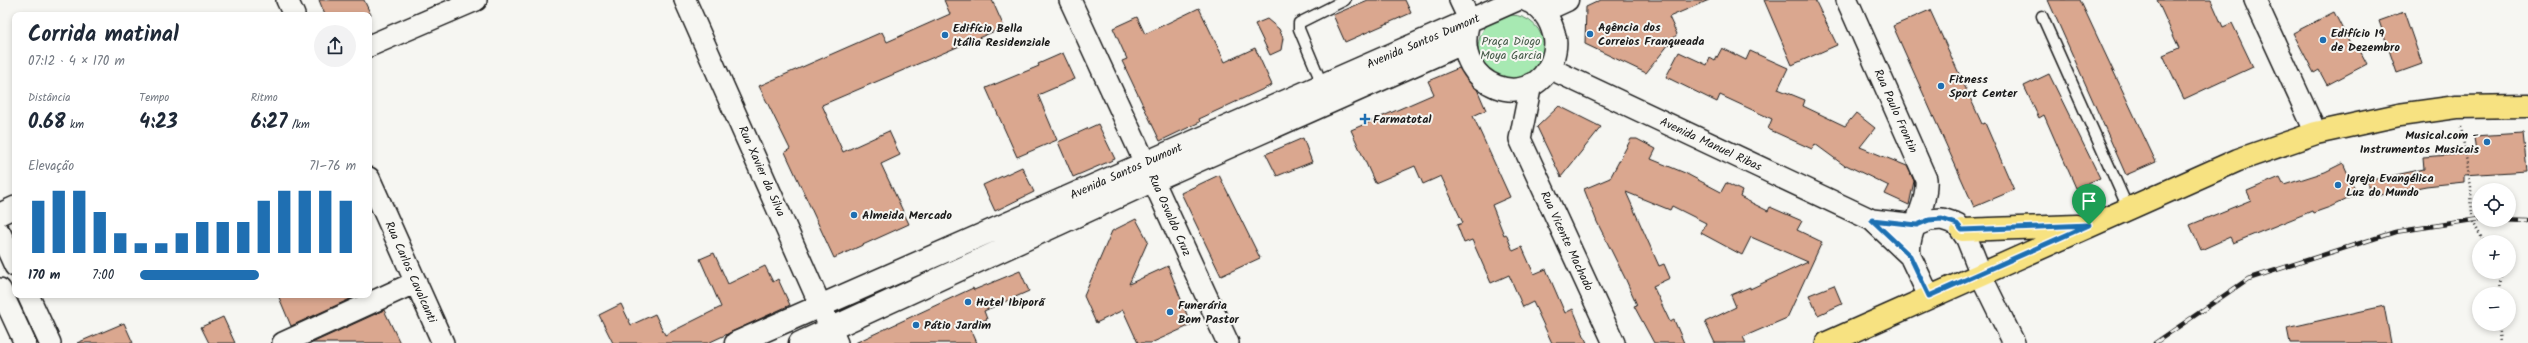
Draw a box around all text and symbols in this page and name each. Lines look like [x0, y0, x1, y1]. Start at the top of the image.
street label: Avenida Santos Dumont [1364, 9, 1483, 74]
text: Corrida matinal [28, 18, 179, 53]
place label: Agência dos Correios Franqueada [1598, 18, 1704, 51]
place label: Edifício Bella Itália Residenziale [953, 19, 1050, 52]
place label: Edifício 19 de Dezembro [2331, 24, 2400, 57]
button: share [314, 25, 356, 67]
marker: Agência dos Correios Franqueada [1585, 29, 1595, 39]
marker: Edifício Bella Itália Residenziale [940, 30, 950, 40]
park label: Praça Diogo Moya Garcia [1480, 32, 1542, 65]
marker: Edifício 19 de Dezembro [2318, 35, 2328, 45]
text: 07:12 · 4 × 170 m [28, 51, 125, 72]
street label: Rua Paulo Frontin [1868, 66, 1923, 156]
place label: Fitness Sport Center [1949, 70, 2018, 103]
marker: Fitness Sport Center [1936, 81, 1946, 91]
text: Distância [28, 89, 70, 107]
text: Tempo [139, 89, 169, 107]
text: Ritmo [251, 89, 278, 107]
text: 0.68 [28, 107, 66, 139]
text: 4:23 [139, 107, 178, 139]
text: 6:27 [251, 107, 288, 139]
place label: Farmatotal [1373, 110, 1432, 129]
street label: Avenida Manuel Ribas [1657, 112, 1765, 176]
marker: Farmatotal [1360, 114, 1370, 124]
text: km [66, 116, 84, 134]
text: /km [288, 116, 310, 134]
street label: Rua Xavier da Silva [733, 123, 790, 220]
place label: Musical.com - Instrumentos Musicais [2360, 126, 2479, 159]
marker: Musical.com - Instrumentos Musicais [2482, 137, 2492, 147]
street label: Avenida Santos Dumont [1067, 138, 1186, 205]
text: Elevação [28, 156, 74, 177]
text: 71–76 m [309, 156, 356, 177]
place label: Igreja Evangélica Luz do Mundo [2346, 169, 2434, 202]
street label: Rua Osvaldo Cruz [1143, 171, 1196, 259]
marker: Igreja Evangélica Luz do Mundo [2333, 180, 2343, 190]
map controls [2472, 183, 2516, 331]
button: locate [2472, 183, 2516, 227]
pin [2072, 184, 2106, 225]
street label: Rua Vicente Machado [1535, 188, 1598, 294]
icon: arrive [2078, 190, 2100, 212]
place label: Almeida Mercado [862, 206, 952, 225]
marker: Almeida Mercado [849, 210, 859, 220]
street label: Rua Carlos Cavalcanti [380, 218, 442, 327]
button: + [2472, 235, 2516, 279]
text: 170 m [28, 265, 60, 286]
text: 7:00 [92, 265, 114, 286]
button: − [2472, 287, 2516, 331]
place label: Hotel Ibiporã [976, 293, 1046, 312]
place label: Funerária Bom Pastor [1178, 296, 1240, 329]
marker: Hotel Ibiporã [963, 297, 973, 307]
marker: Funerária Bom Pastor [1165, 307, 1175, 317]
place label: Pátio Jardim [924, 316, 991, 335]
marker: Pátio Jardim [911, 320, 921, 330]

